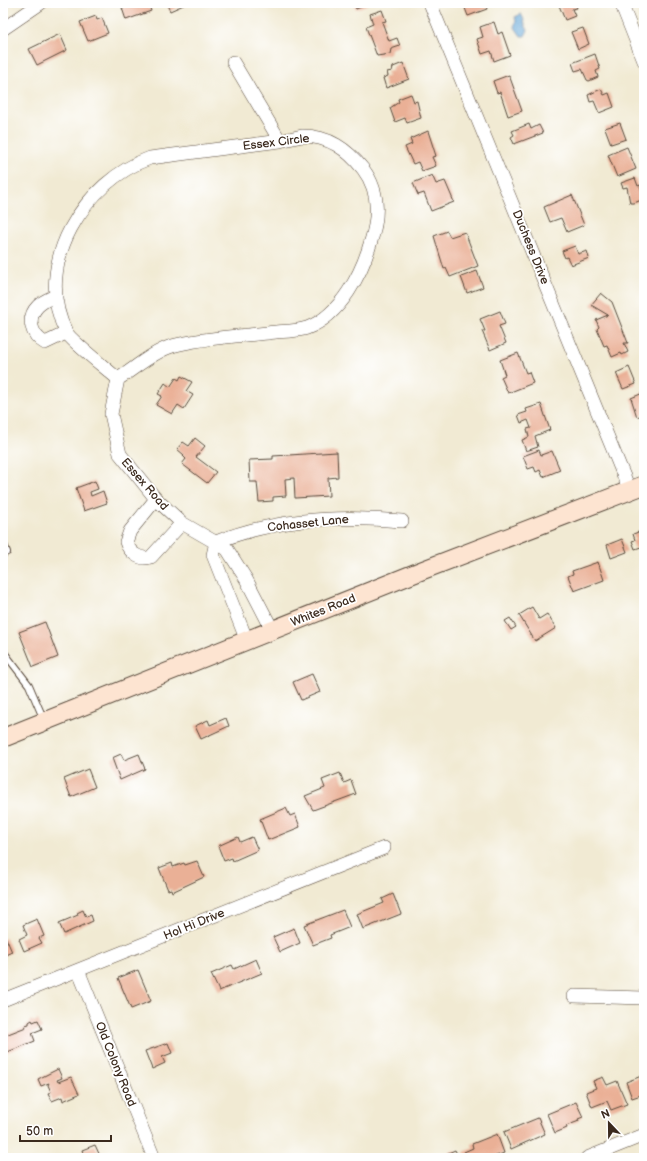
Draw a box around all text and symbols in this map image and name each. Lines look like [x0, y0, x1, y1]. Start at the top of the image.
street label: Essex Circle [242, 131, 310, 154]
street label: Duchess Drive [509, 208, 552, 287]
street label: Essex Road [118, 455, 172, 514]
street label: Cohasset Lane [267, 512, 350, 535]
street label: Whites Road [289, 591, 358, 630]
street label: Hol Hi Drive [161, 905, 227, 944]
street label: Old Colony Road [92, 1020, 139, 1109]
north arrow [589, 1103, 629, 1143]
text: N [599, 1107, 612, 1122]
scale bar [20, 1117, 111, 1143]
text: 50 m [26, 1124, 53, 1139]

